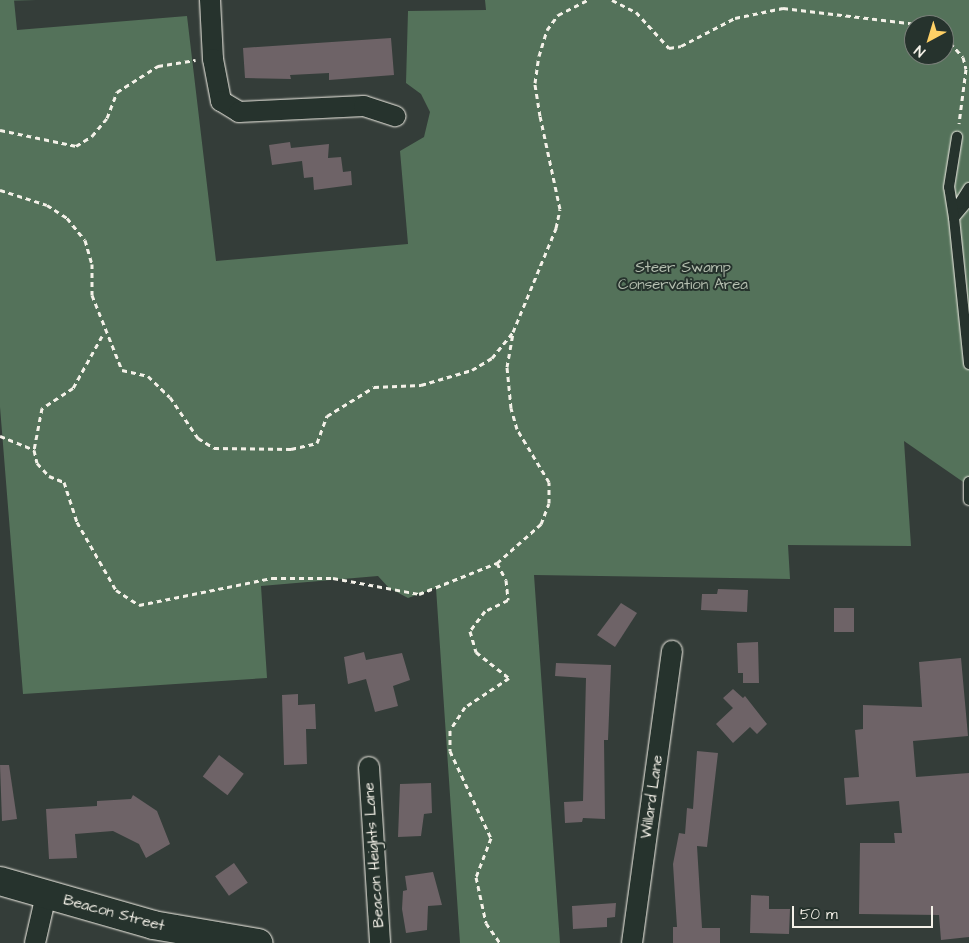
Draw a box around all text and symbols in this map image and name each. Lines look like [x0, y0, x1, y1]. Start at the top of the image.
north arrow [904, 15, 954, 65]
text: N [910, 40, 930, 61]
park label: Steer Swamp Conservation Area [618, 258, 748, 293]
street label: Willard Lane [637, 754, 667, 840]
street label: Beacon Heights Lane [360, 782, 388, 928]
street label: Beacon Street [61, 891, 167, 935]
scale bar [794, 896, 935, 928]
text: 50 m [800, 904, 838, 925]

